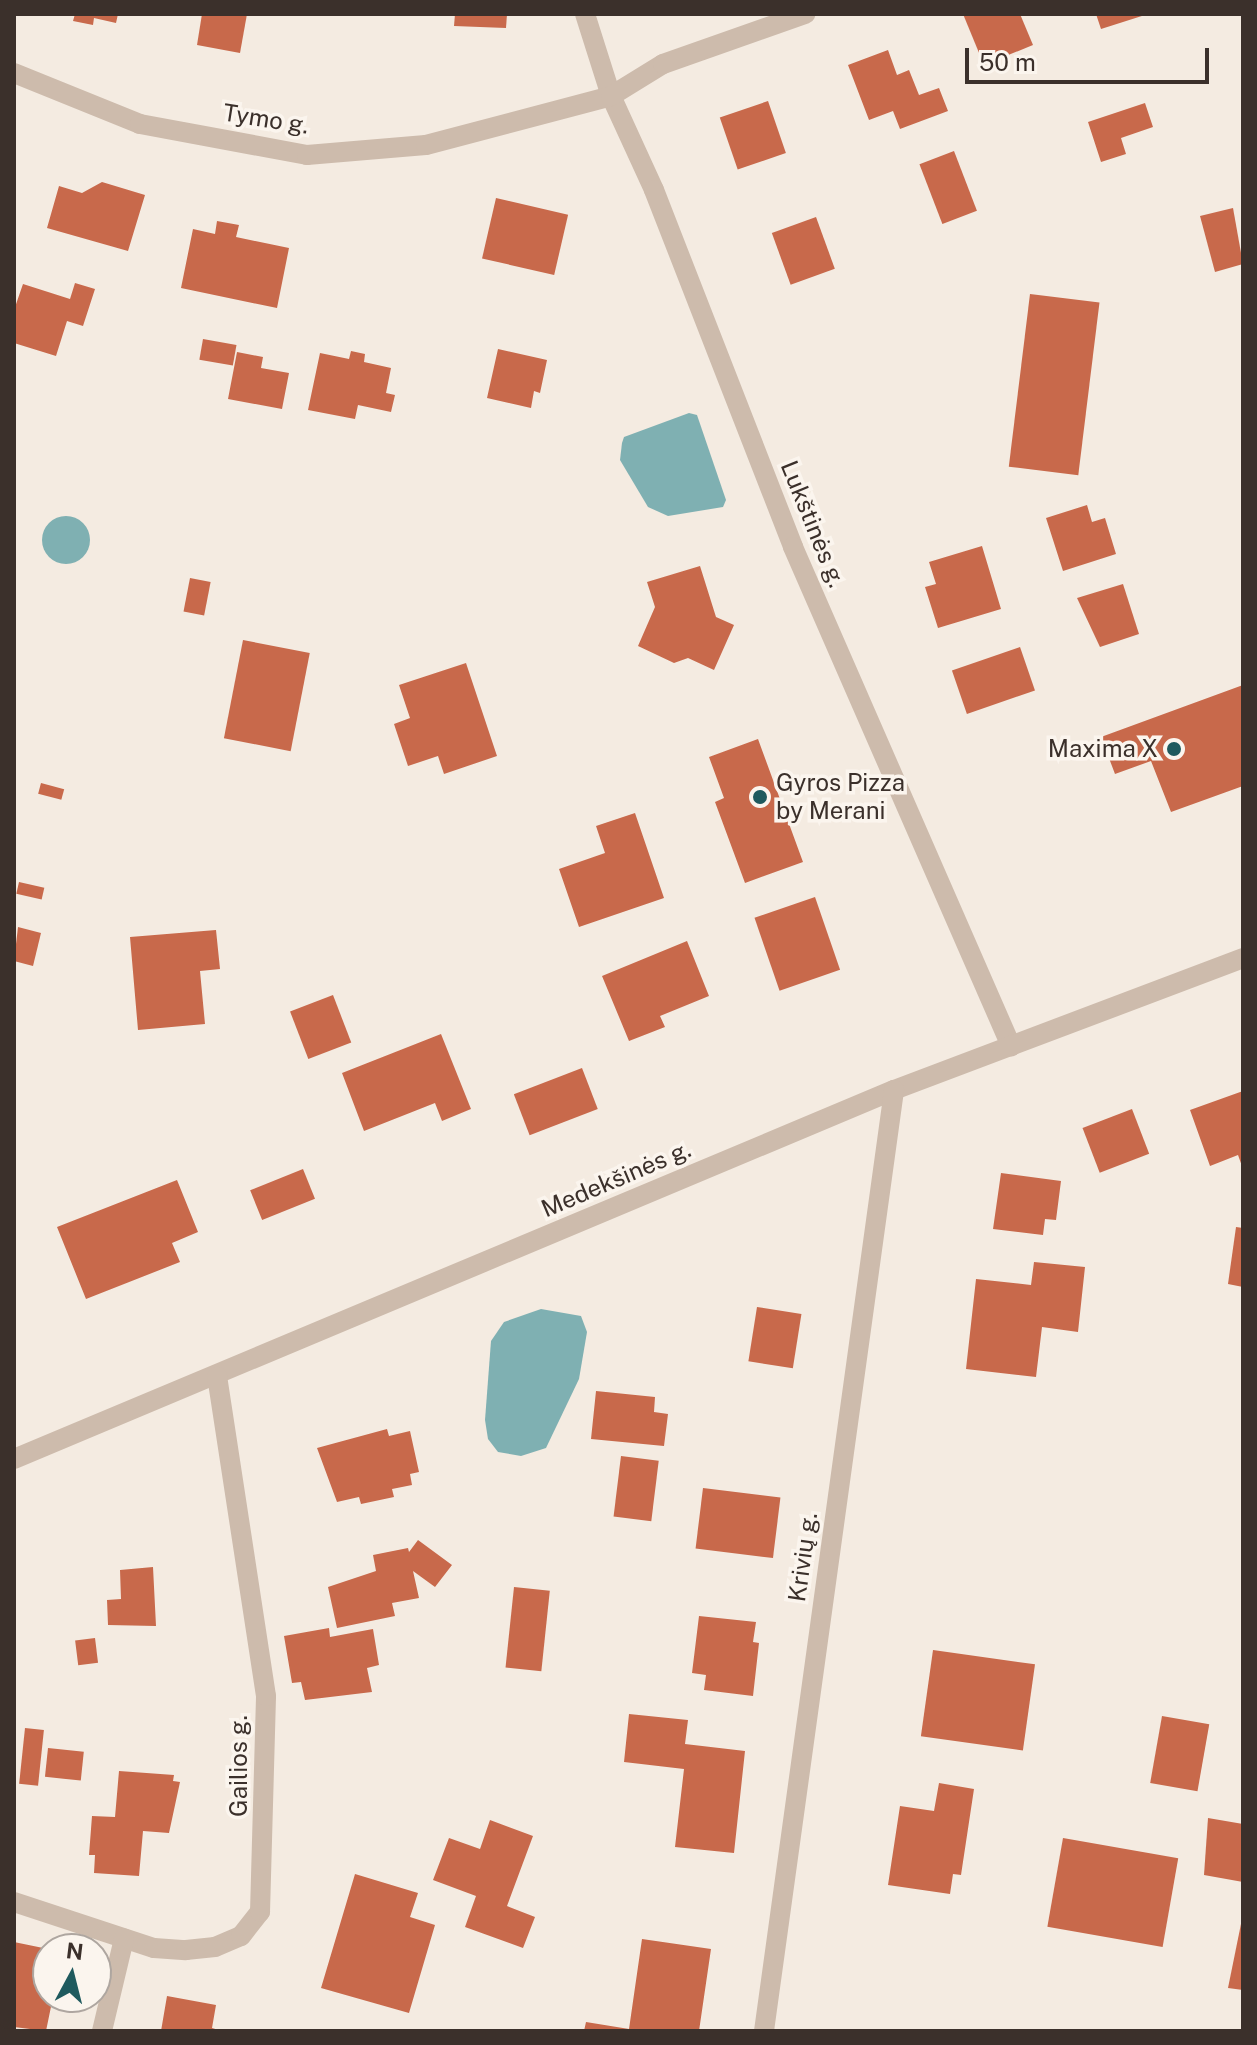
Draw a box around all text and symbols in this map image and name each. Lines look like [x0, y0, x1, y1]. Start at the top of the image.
scale bar [969, 32, 1213, 82]
text: 50 m [979, 48, 1036, 76]
street label: Tymo g. [221, 98, 311, 140]
street label: Lukštinės g. [775, 456, 851, 592]
place label: Maxima X [1048, 735, 1158, 763]
marker: Maxima X [1165, 740, 1183, 758]
place label: Gyros Pizza by Merani [776, 769, 905, 825]
marker: Gyros Pizza by Merani [751, 788, 769, 806]
street label: Medekšinės g. [537, 1135, 695, 1223]
street label: Krivių g. [782, 1511, 824, 1603]
street label: Gailios g. [225, 1715, 253, 1817]
north arrow [32, 1933, 112, 2013]
text: N [65, 1937, 85, 1965]

